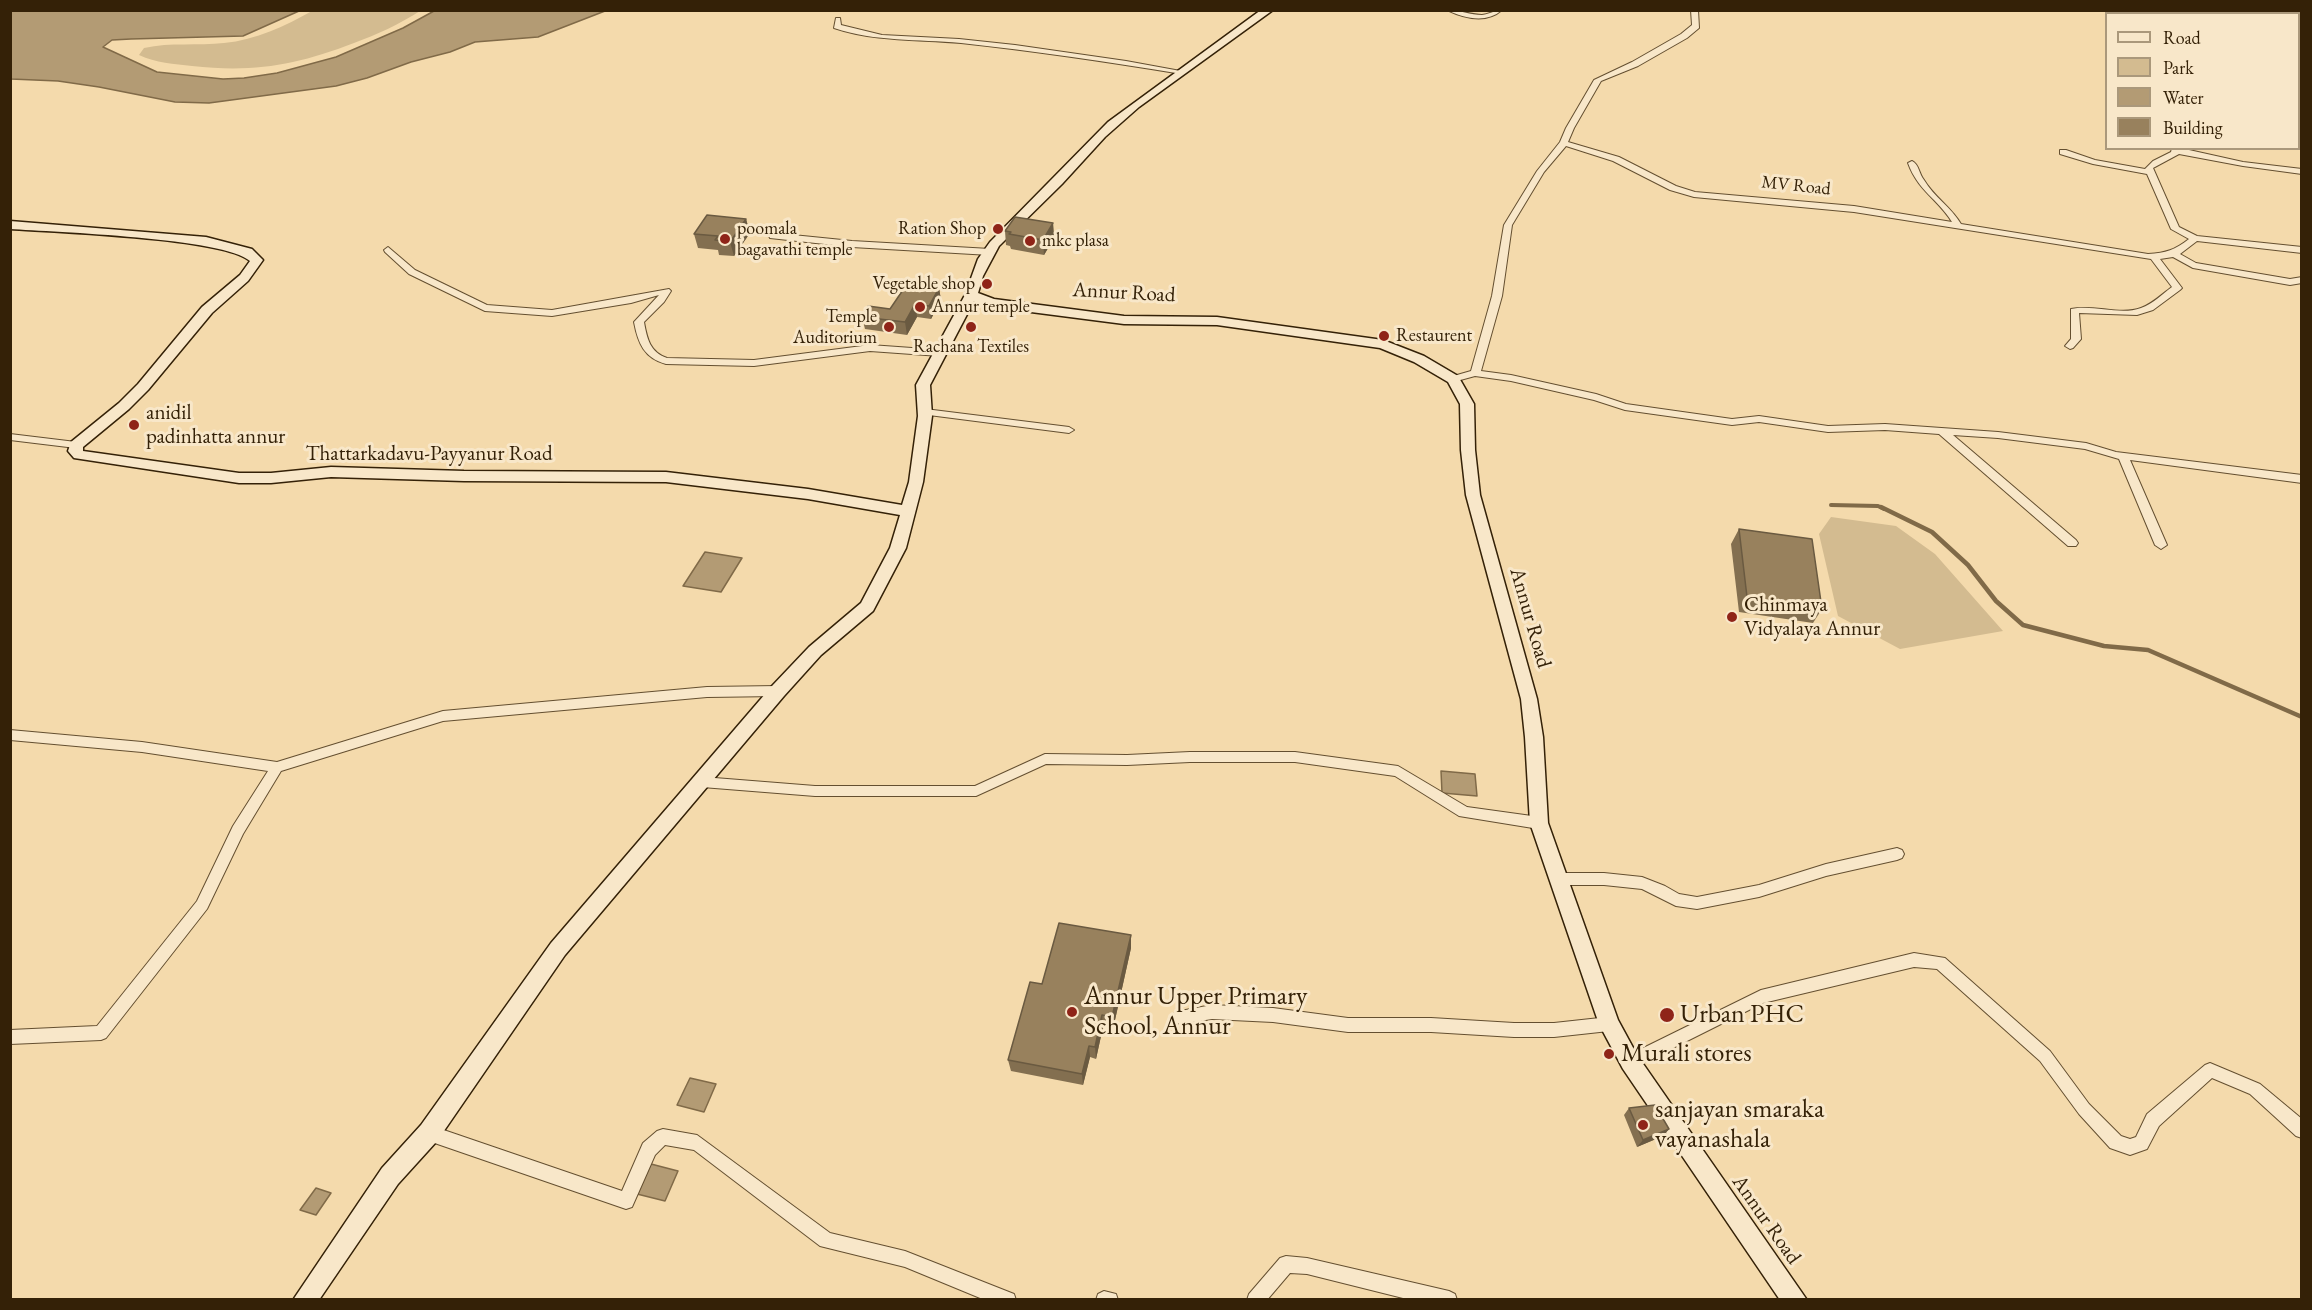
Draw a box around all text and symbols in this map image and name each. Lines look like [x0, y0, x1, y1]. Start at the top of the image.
legend [2105, 12, 2300, 150]
text: Road [2163, 26, 2201, 49]
text: Park [2163, 56, 2194, 79]
text: Water [2163, 86, 2204, 109]
text: Building [2163, 116, 2223, 139]
street label: MV Road [1760, 172, 1832, 200]
place label: poomala bagavathi temple [737, 218, 853, 260]
place label: Ration Shop [898, 218, 986, 240]
marker: Ration Shop [991, 222, 1005, 236]
place label: mkc plasa [1042, 230, 1109, 252]
marker: poomala bagavathi temple [718, 232, 732, 246]
marker: mkc plasa [1023, 234, 1037, 248]
place label: Vegetable shop [873, 273, 975, 295]
marker: Vegetable shop [980, 277, 994, 291]
street label: Annur Road [1072, 278, 1176, 308]
place label: Annur temple [932, 296, 1030, 318]
marker: Annur temple [913, 300, 927, 314]
place label: Temple Auditorium [793, 306, 877, 348]
marker: Temple Auditorium [882, 320, 896, 334]
marker: Rachana Textiles [964, 320, 978, 334]
place label: Restaurent [1396, 325, 1472, 347]
marker: Restaurent [1377, 329, 1391, 343]
place label: Rachana Textiles [913, 336, 1029, 358]
place label: anidil padinhatta annur [146, 400, 285, 450]
marker: anidil padinhatta annur [127, 418, 141, 432]
street label: Thattarkadavu-Payyanur Road [305, 441, 553, 467]
street label: Annur Road [1504, 565, 1556, 671]
place label: Chinmaya Vidyalaya Annur [1744, 592, 1880, 642]
marker: Chinmaya Vidyalaya Annur [1725, 610, 1739, 624]
place label: Annur Upper Primary School, Annur [1084, 981, 1307, 1042]
place label: Urban PHC [1680, 999, 1804, 1031]
marker: Annur Upper Primary School, Annur [1065, 1005, 1079, 1019]
marker: Urban PHC [1658, 1006, 1676, 1024]
place label: Murali stores [1621, 1038, 1752, 1070]
marker: Murali stores [1602, 1047, 1616, 1061]
place label: sanjayan smaraka vayanashala [1655, 1094, 1824, 1156]
marker: sanjayan smaraka vayanashala [1636, 1118, 1650, 1132]
street label: Annur Road [1726, 1171, 1806, 1269]

